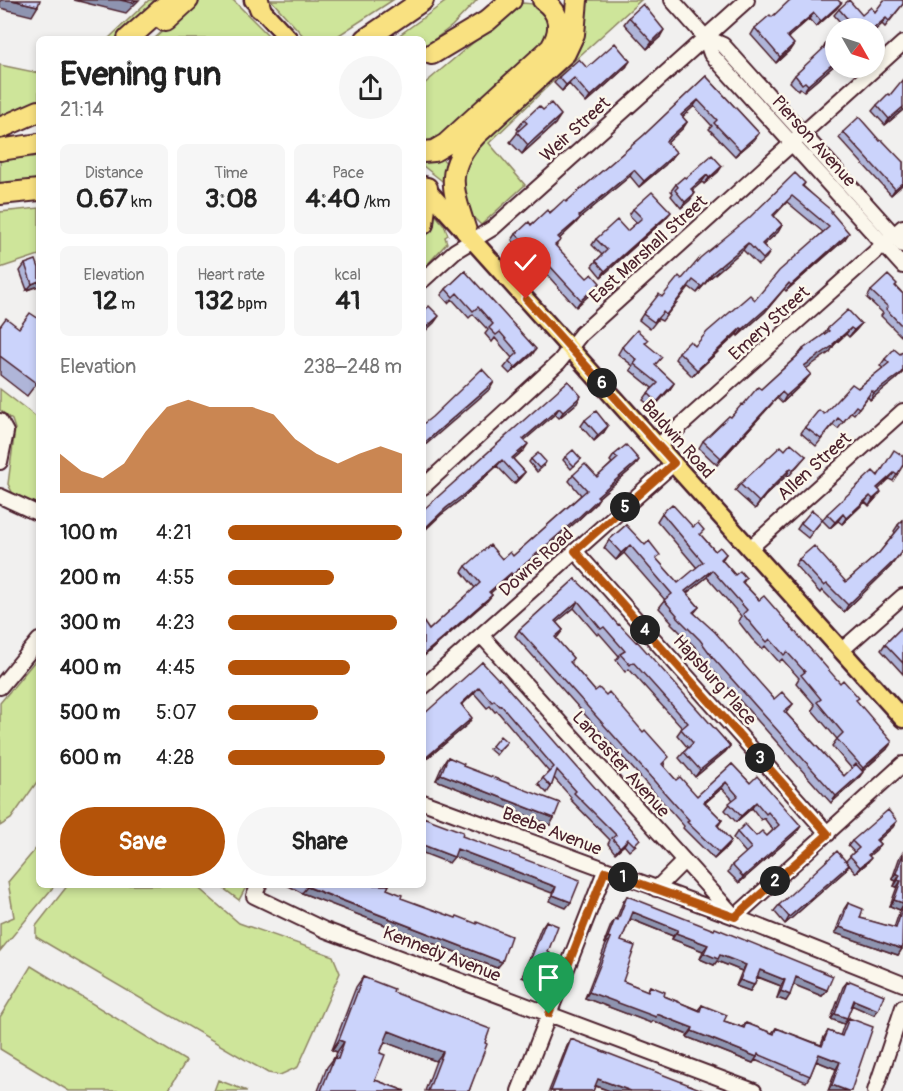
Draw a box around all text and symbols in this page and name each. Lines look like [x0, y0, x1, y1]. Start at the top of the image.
north arrow [825, 18, 885, 78]
map controls [825, 18, 885, 78]
text: Evening run [60, 54, 221, 95]
button: share [339, 56, 402, 119]
street label: Weir Street [535, 91, 616, 167]
street label: Pierson Avenue [766, 91, 861, 192]
text: 21:14 [60, 97, 104, 122]
text: Distance [85, 163, 143, 183]
text: Time [214, 163, 248, 183]
text: Pace [332, 163, 364, 183]
text: 0.67 [76, 183, 128, 215]
text: 3:08 [205, 183, 257, 215]
text: 4:40 [306, 183, 360, 215]
street label: East Marshall Street [585, 190, 713, 308]
text: km [128, 192, 152, 212]
text: /km [360, 192, 390, 212]
pin [500, 237, 551, 299]
icon: check [509, 246, 542, 279]
text: Elevation [84, 265, 144, 285]
text: Heart rate [197, 265, 265, 285]
text: kcal [335, 265, 361, 285]
street label: Emery Street [724, 281, 815, 366]
text: 12 [93, 285, 118, 317]
text: 132 [195, 285, 234, 317]
text: 41 [335, 285, 361, 317]
text: m [118, 294, 135, 314]
text: bpm [234, 294, 267, 314]
text: Elevation [60, 354, 136, 379]
text: 238–248 m [303, 354, 402, 379]
pin: 6 [587, 368, 617, 398]
text: 6 [597, 373, 607, 393]
street label: Baldwin Road [636, 395, 719, 484]
street label: Allen Street [773, 427, 857, 506]
pin: 5 [610, 492, 640, 522]
text: 5 [621, 497, 629, 517]
text: 100 m [60, 520, 117, 545]
text: 4:21 [156, 520, 192, 545]
street label: Downs Road [494, 523, 578, 602]
text: 200 m [60, 565, 121, 590]
text: 4:55 [156, 565, 195, 590]
text: 300 m [60, 610, 121, 635]
text: 4:23 [156, 610, 195, 635]
pin: 4 [630, 615, 660, 645]
text: 4 [640, 620, 650, 640]
street label: Hapsburg Place [668, 630, 761, 731]
text: 400 m [60, 655, 121, 680]
text: 4:45 [156, 655, 195, 680]
text: 500 m [60, 700, 120, 725]
text: 5:07 [156, 700, 196, 725]
street label: Lancaster Avenue [567, 706, 675, 822]
pin: 3 [745, 743, 775, 773]
text: 600 m [60, 745, 121, 770]
text: 4:28 [156, 745, 194, 770]
text: 3 [756, 748, 764, 768]
street label: Beebe Avenue [499, 802, 605, 861]
button: Save [60, 807, 225, 876]
button: Share [237, 807, 402, 876]
pin: 1 [608, 862, 638, 892]
pin: 2 [760, 866, 790, 896]
text: 1 [620, 867, 626, 887]
text: 2 [771, 871, 779, 891]
street label: Kennedy Avenue [380, 921, 504, 988]
pin [523, 952, 574, 1014]
icon: arrive [532, 961, 565, 994]

